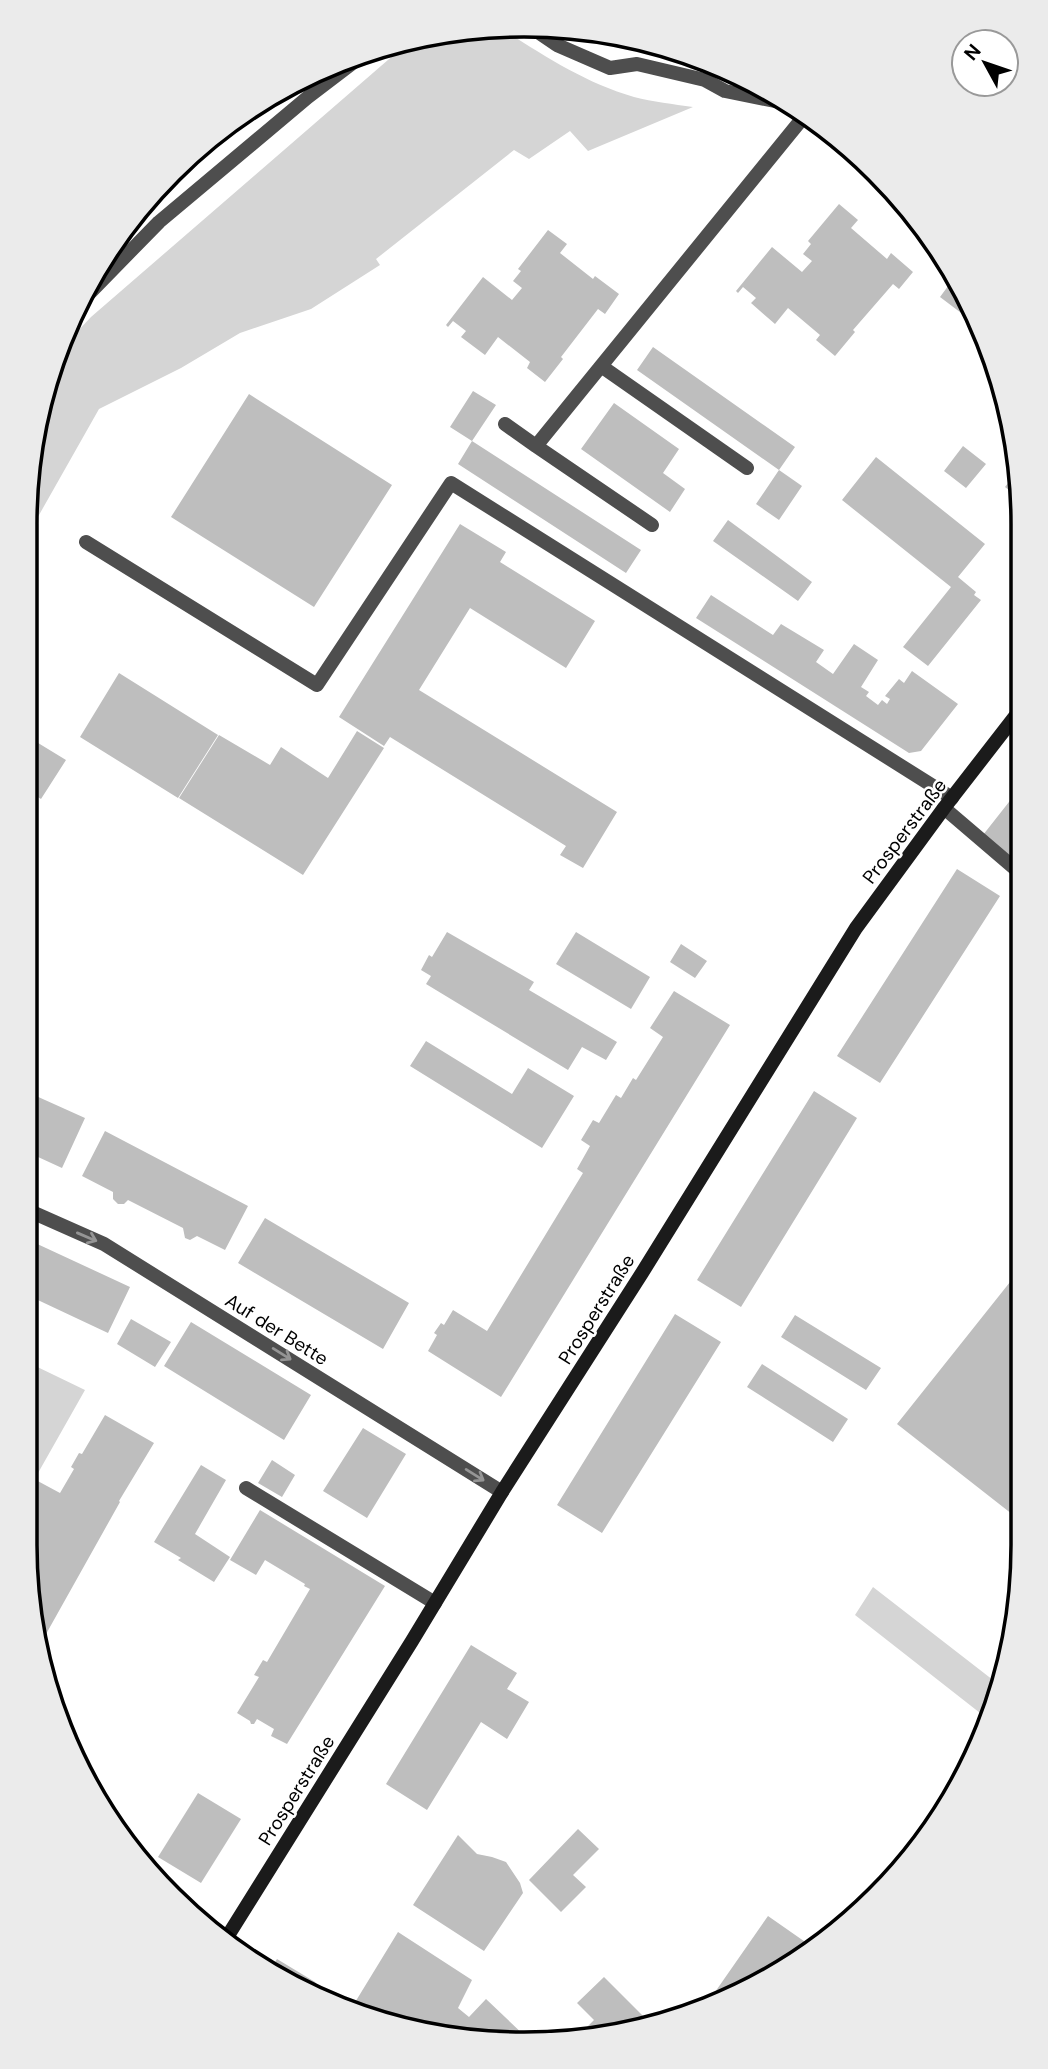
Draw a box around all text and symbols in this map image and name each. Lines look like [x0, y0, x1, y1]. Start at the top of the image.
north arrow [950, 28, 1020, 98]
text: N [958, 39, 986, 66]
street label: Prosperstraße [857, 774, 952, 889]
one-way arrow [76, 1231, 98, 1244]
street label: Prosperstraße [553, 1250, 640, 1369]
street label: Auf der Bette [221, 1288, 333, 1371]
one-way arrow [271, 1348, 291, 1362]
one-way arrow [465, 1467, 484, 1482]
street label: Prosperstraße [253, 1731, 340, 1850]

